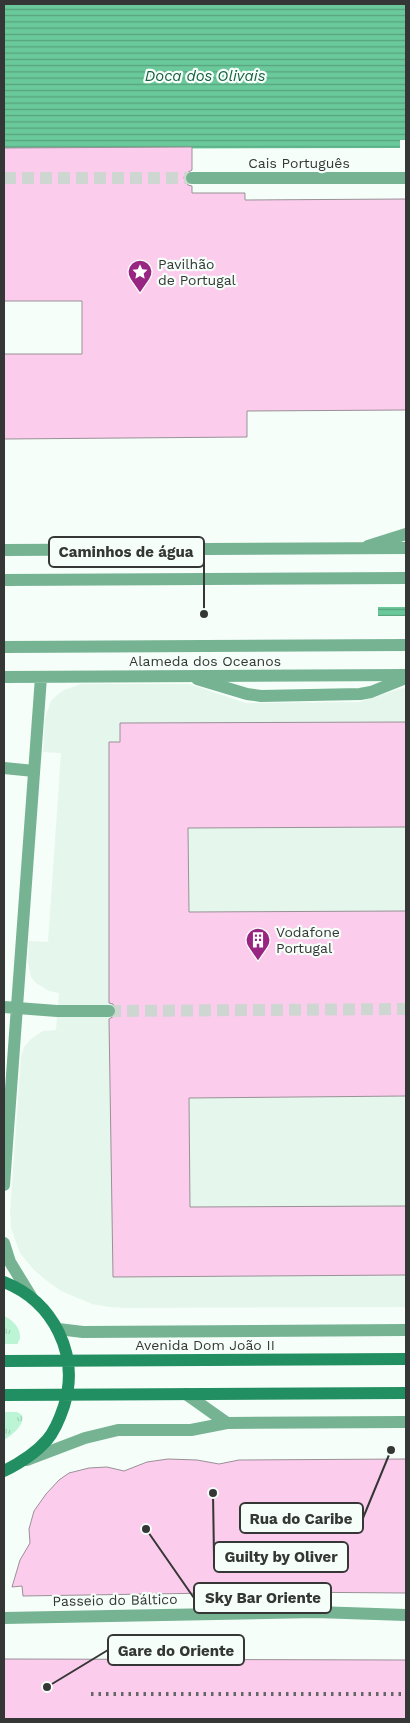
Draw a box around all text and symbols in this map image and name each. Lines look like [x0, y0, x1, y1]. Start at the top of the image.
water label: Doca dos Olivais [145, 67, 266, 85]
street label: Cais Português [248, 155, 350, 171]
place label: Pavilhão de Portugal [158, 256, 237, 288]
place icon: Pavilhão de Portugal [127, 259, 153, 293]
callout: Caminhos de água [49, 537, 204, 567]
text: Caminhos de água [59, 543, 194, 561]
street label: Alameda dos Oceanos [129, 653, 281, 669]
place label: Vodafone Portugal [276, 924, 340, 956]
building icon: Vodafone Portugal [245, 927, 271, 961]
street label: Avenida Dom João II [135, 1337, 275, 1353]
callout: Rua do Caribe [240, 1503, 363, 1533]
text: Rua do Caribe [250, 1510, 353, 1528]
callout: Guilty by Oliver [214, 1542, 348, 1572]
text: Guilty by Oliver [224, 1548, 338, 1566]
callout: Sky Bar Oriente [194, 1583, 331, 1613]
text: Sky Bar Oriente [205, 1589, 321, 1607]
street label: Passeio do Báltico [52, 1591, 178, 1609]
callout: Gare do Oriente [108, 1635, 244, 1665]
text: Gare do Oriente [118, 1642, 235, 1660]

